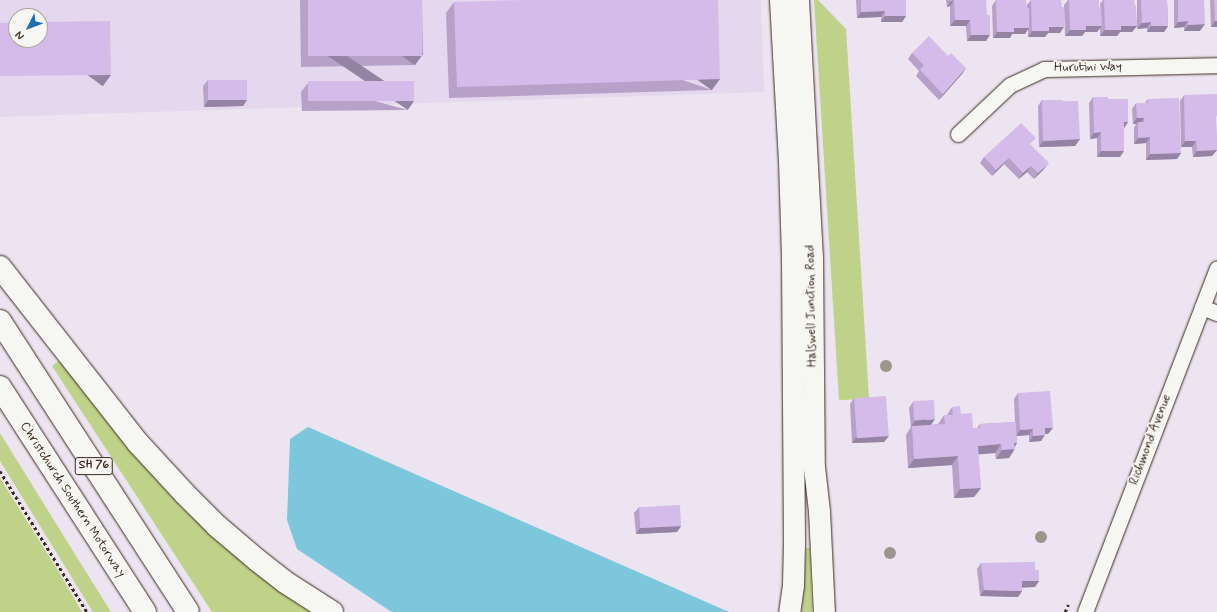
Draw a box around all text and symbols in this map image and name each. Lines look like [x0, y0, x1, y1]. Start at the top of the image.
north arrow [8, 8, 48, 48]
text: N [12, 28, 27, 43]
street label: Hurutini Way [1052, 60, 1124, 76]
street label: Halswell Junction Road [803, 245, 821, 367]
street label: Richmond Avenue [1126, 392, 1176, 488]
street label: Christchurch Southern Motorway [16, 420, 128, 580]
road number: SH 76 [74, 456, 114, 476]

